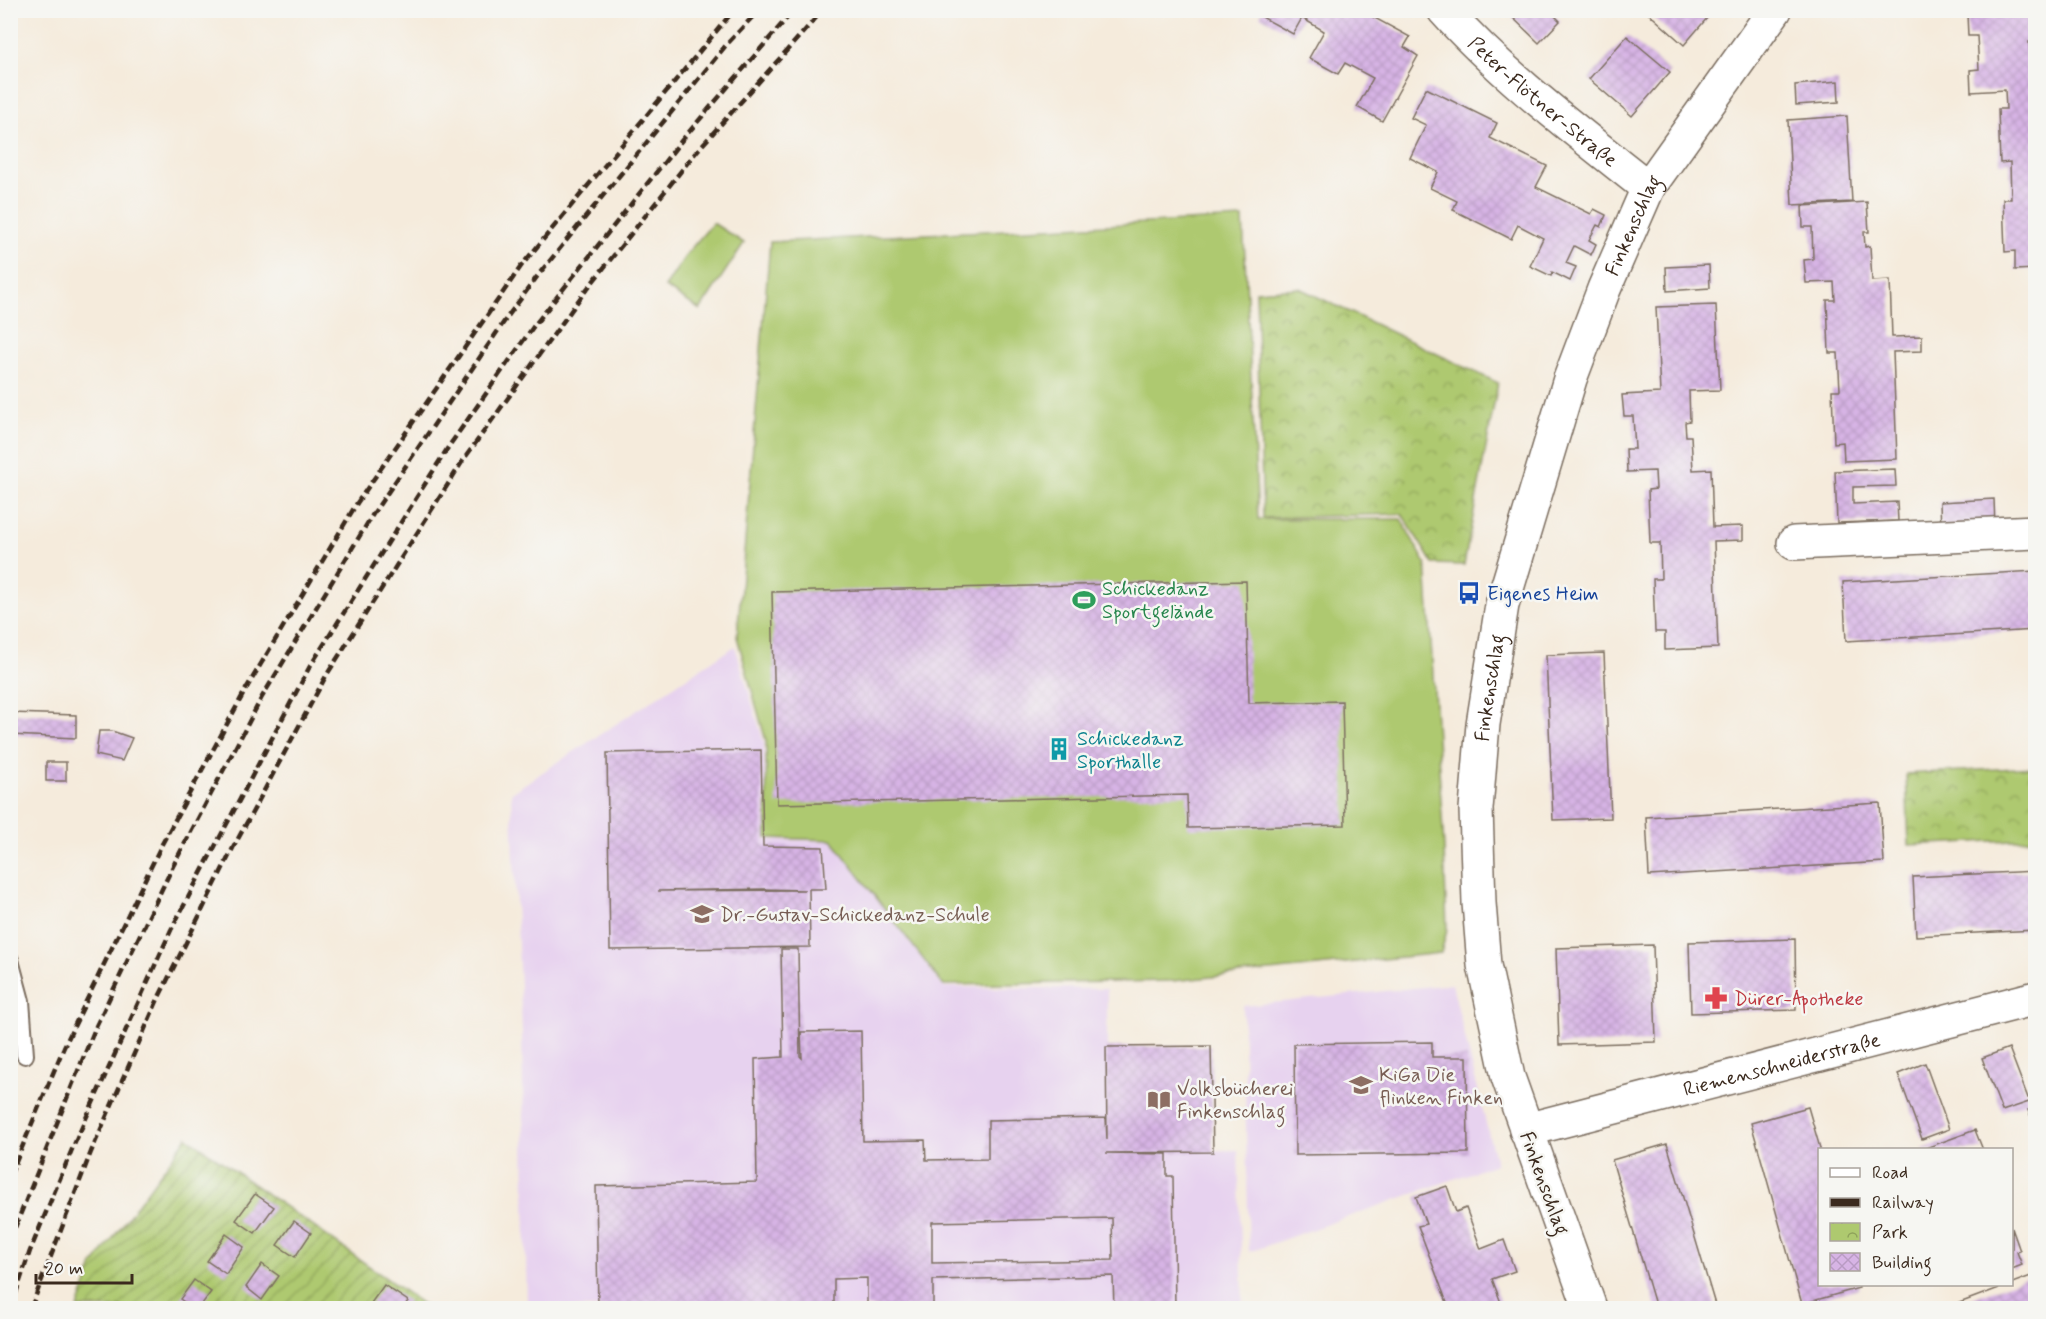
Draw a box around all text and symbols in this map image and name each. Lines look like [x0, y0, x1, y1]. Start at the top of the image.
street label: Peter-Flötner-Straße [1461, 31, 1623, 174]
street label: Finkenschlag [1599, 170, 1670, 280]
place label: Schickedanz Sportgelände [1102, 576, 1214, 628]
bus stop icon: Eigenes Heim [1456, 580, 1482, 606]
place label: Eigenes Heim [1487, 581, 1599, 608]
sports icon: Schickedanz Sportgelände [1071, 587, 1097, 613]
street label: Finkenschlag [1470, 632, 1514, 743]
place label: Schickedanz Sporthalle [1077, 726, 1184, 776]
building icon: Schickedanz Sporthalle [1046, 736, 1072, 762]
school or university icon: Dr.-Gustav-Schickedanz-Schule [689, 901, 715, 927]
place label: Dr.-Gustav-Schickedanz-Schule [720, 902, 990, 929]
pharmacy icon: Dürer-Apotheke [1703, 985, 1729, 1011]
place label: Dürer-Apotheke [1734, 986, 1864, 1014]
street label: Riemenschneiderstraße [1681, 1027, 1883, 1104]
place label: KiGa Die flinken Finken [1379, 1062, 1503, 1112]
school or university icon: KiGa Die flinken Finken [1348, 1072, 1374, 1098]
place label: Volksbücherei Finkenschlag [1177, 1076, 1294, 1128]
library icon: Volksbücherei Finkenschlag [1146, 1087, 1172, 1113]
street label: Finkenschlag [1510, 1128, 1575, 1240]
legend [1818, 1148, 2013, 1286]
text: Road [1872, 1161, 1908, 1185]
text: Railway [1872, 1191, 1934, 1215]
text: Park [1872, 1221, 1908, 1245]
scale bar [36, 1247, 132, 1285]
text: Building [1872, 1251, 1932, 1277]
text: 20 m [45, 1257, 83, 1281]

